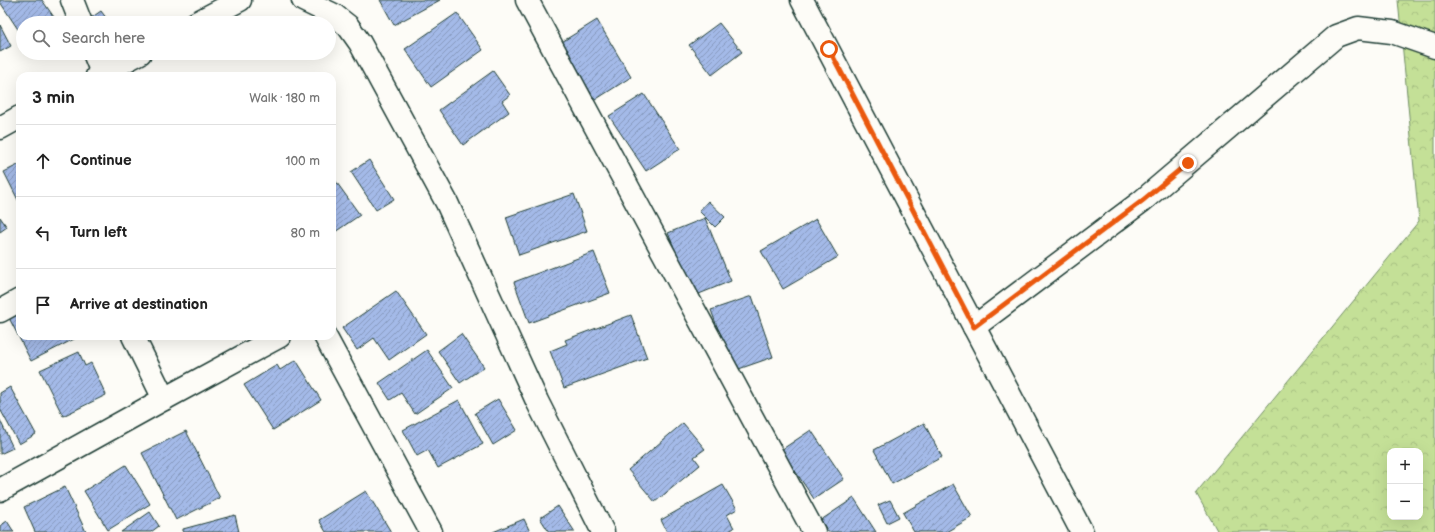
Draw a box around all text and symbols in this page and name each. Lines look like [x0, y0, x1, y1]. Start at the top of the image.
search box [16, 16, 336, 60]
icon: search [30, 27, 52, 49]
text: Search here [62, 29, 145, 48]
route start [820, 40, 838, 58]
text: 3 min [32, 88, 75, 108]
text: Walk · 180 m [249, 90, 320, 106]
icon: ahead [32, 150, 54, 172]
text: Continue [70, 151, 132, 170]
text: 100 m [285, 153, 320, 169]
route end [1179, 154, 1197, 172]
icon: left [32, 222, 54, 244]
text: Turn left [70, 223, 127, 242]
text: 80 m [291, 225, 320, 241]
icon: arrive [32, 294, 54, 316]
text: Arrive at destination [70, 295, 208, 314]
map controls [1387, 448, 1423, 520]
button: + [1387, 448, 1423, 484]
button: − [1387, 484, 1423, 520]

